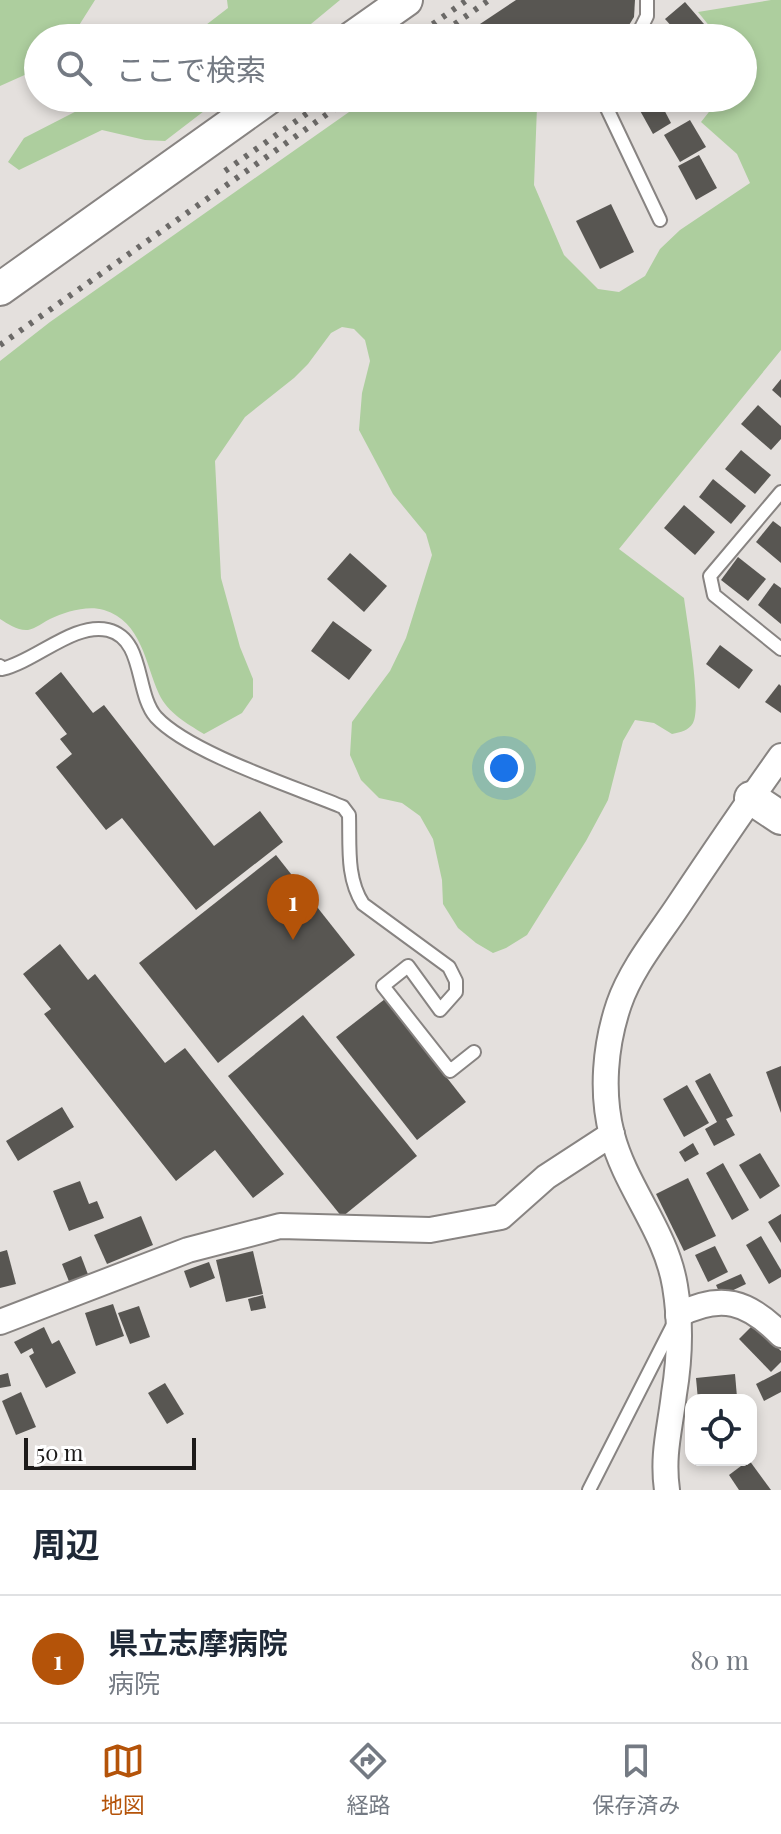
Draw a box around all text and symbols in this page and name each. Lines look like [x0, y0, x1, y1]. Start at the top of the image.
search box [24, 24, 757, 112]
icon: search [52, 46, 96, 90]
text: ここで検索 [116, 49, 266, 89]
your location [484, 748, 524, 788]
pin: 1 [267, 874, 319, 940]
map controls [685, 1394, 757, 1466]
button: locate [685, 1394, 757, 1466]
scale bar [24, 1434, 196, 1470]
text: 50 m [36, 1437, 83, 1467]
text: 周辺 [32, 1520, 100, 1566]
text: 県立志摩病院 [108, 1622, 288, 1662]
text: 1 [53, 1642, 63, 1677]
text: 80 m [690, 1642, 749, 1677]
text: 病院 [108, 1665, 160, 1700]
tab: 地図 [101, 1739, 145, 1819]
tab: 経路 [346, 1739, 390, 1819]
tab: 保存済み [592, 1739, 680, 1819]

